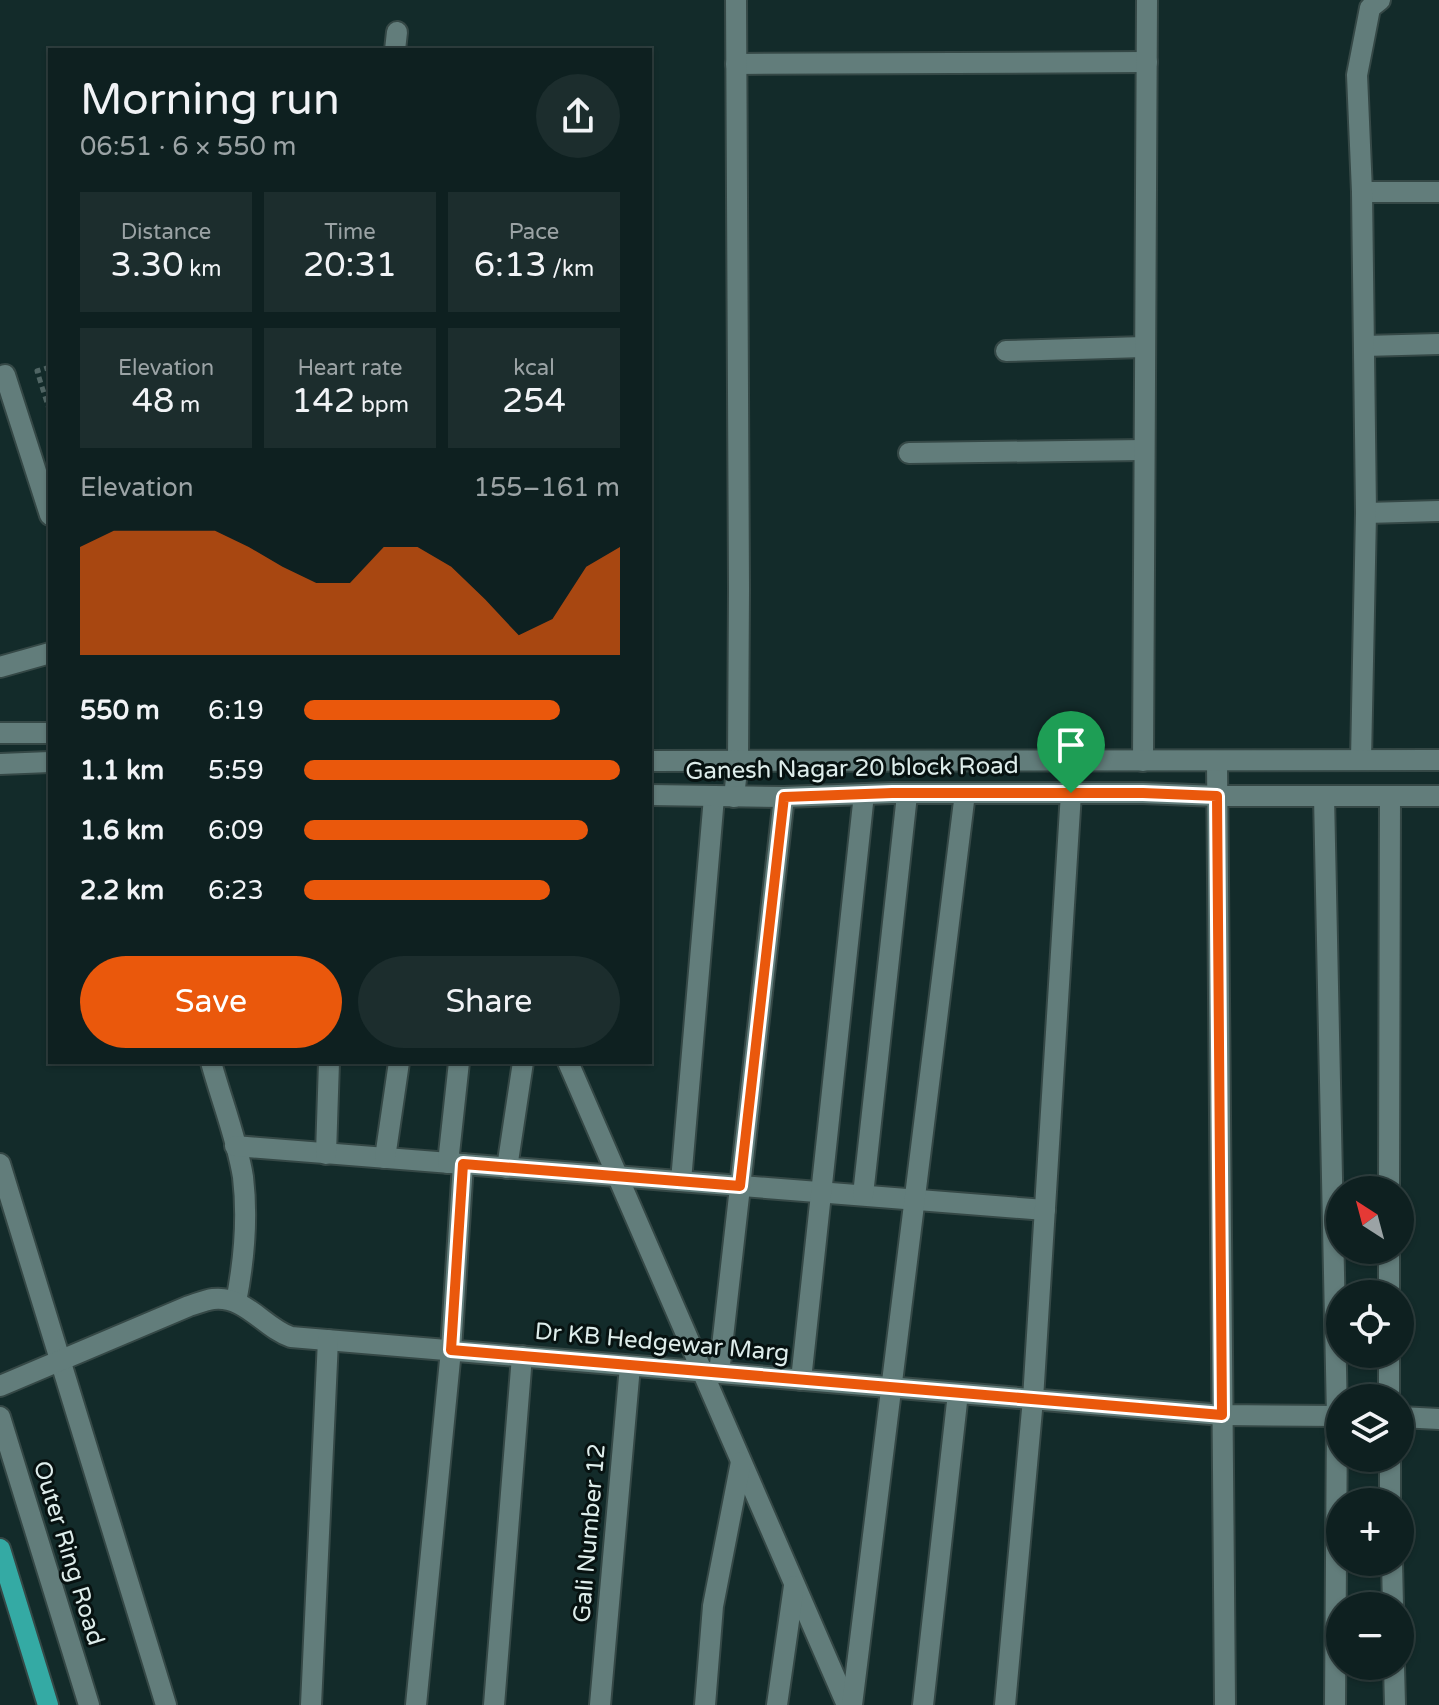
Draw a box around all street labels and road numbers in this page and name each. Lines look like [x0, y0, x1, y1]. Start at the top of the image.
street label: Ganesh Nagar 20 block Road [685, 751, 1019, 786]
street label: Dr KB Hedgewar Marg [533, 1317, 791, 1368]
street label: Gali Number 12 [567, 1442, 612, 1624]
street label: Outer Ring Road [27, 1457, 110, 1649]

